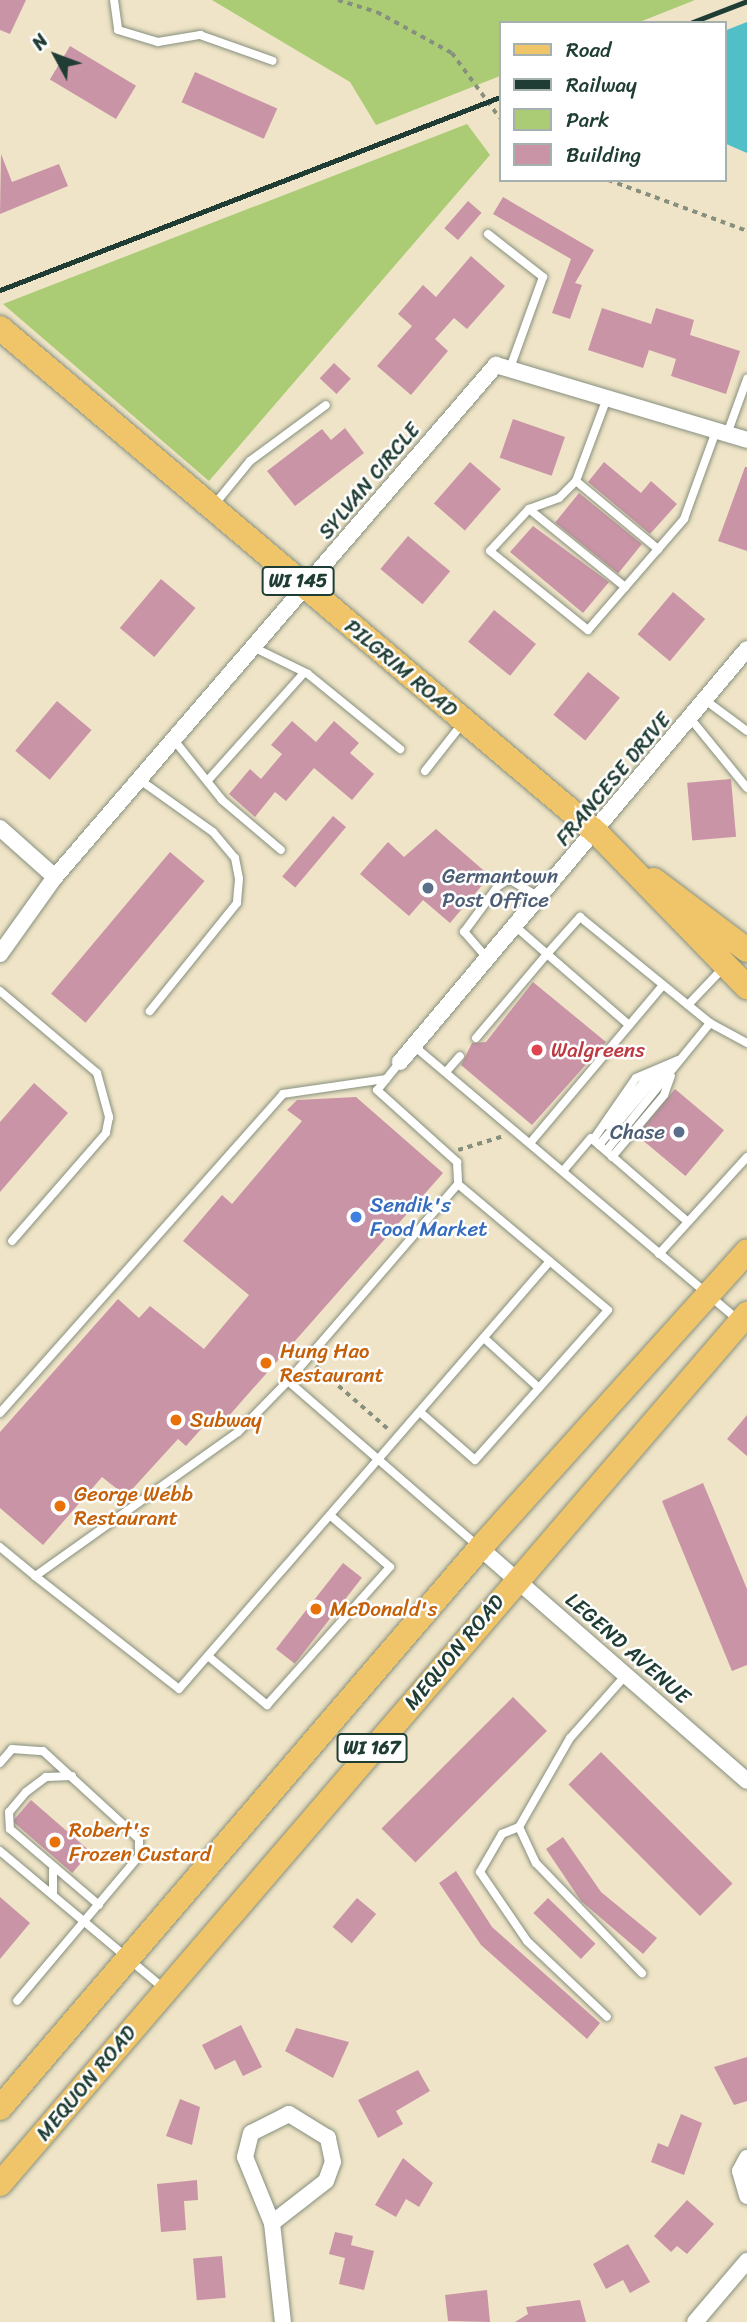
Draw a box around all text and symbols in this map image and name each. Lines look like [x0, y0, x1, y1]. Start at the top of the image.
north arrow [21, 21, 91, 91]
legend [498, 21, 726, 182]
text: N [23, 26, 57, 58]
text: Road [566, 31, 611, 69]
text: Railway [566, 66, 637, 104]
text: Park [566, 101, 609, 139]
text: Building [566, 136, 641, 174]
street label: SYLVAN CIRCLE [312, 417, 426, 545]
road number: WI 145 [261, 566, 335, 596]
street label: PILGRIM ROAD [340, 614, 462, 722]
street label: FRANCESE DRIVE [550, 707, 676, 851]
place label: Germantown Post Office [442, 863, 558, 913]
marker: Germantown Post Office [420, 880, 436, 896]
place label: Walgreens [551, 1037, 645, 1063]
marker: Walgreens [529, 1042, 545, 1058]
place label: Chase [610, 1119, 665, 1145]
marker: Chase [671, 1124, 687, 1140]
place label: Sendik's Food Market [370, 1192, 486, 1242]
marker: Sendik's Food Market [348, 1209, 364, 1225]
place label: Hung Hao Restaurant [280, 1338, 384, 1388]
marker: Hung Hao Restaurant [258, 1355, 274, 1371]
place label: Subway [190, 1407, 262, 1433]
marker: Subway [168, 1412, 184, 1428]
place label: George Webb Restaurant [74, 1481, 193, 1531]
marker: George Webb Restaurant [52, 1498, 68, 1514]
street label: LEGEND AVENUE [561, 1587, 695, 1709]
street label: MEQUON ROAD [399, 1589, 509, 1715]
place label: McDonald's [330, 1596, 437, 1622]
marker: McDonald's [308, 1601, 324, 1617]
road number: WI 167 [335, 1732, 409, 1764]
place label: Robert's Frozen Custard [69, 1817, 211, 1867]
marker: Robert's Frozen Custard [47, 1834, 63, 1850]
street label: MEQUON ROAD [31, 2020, 141, 2146]

